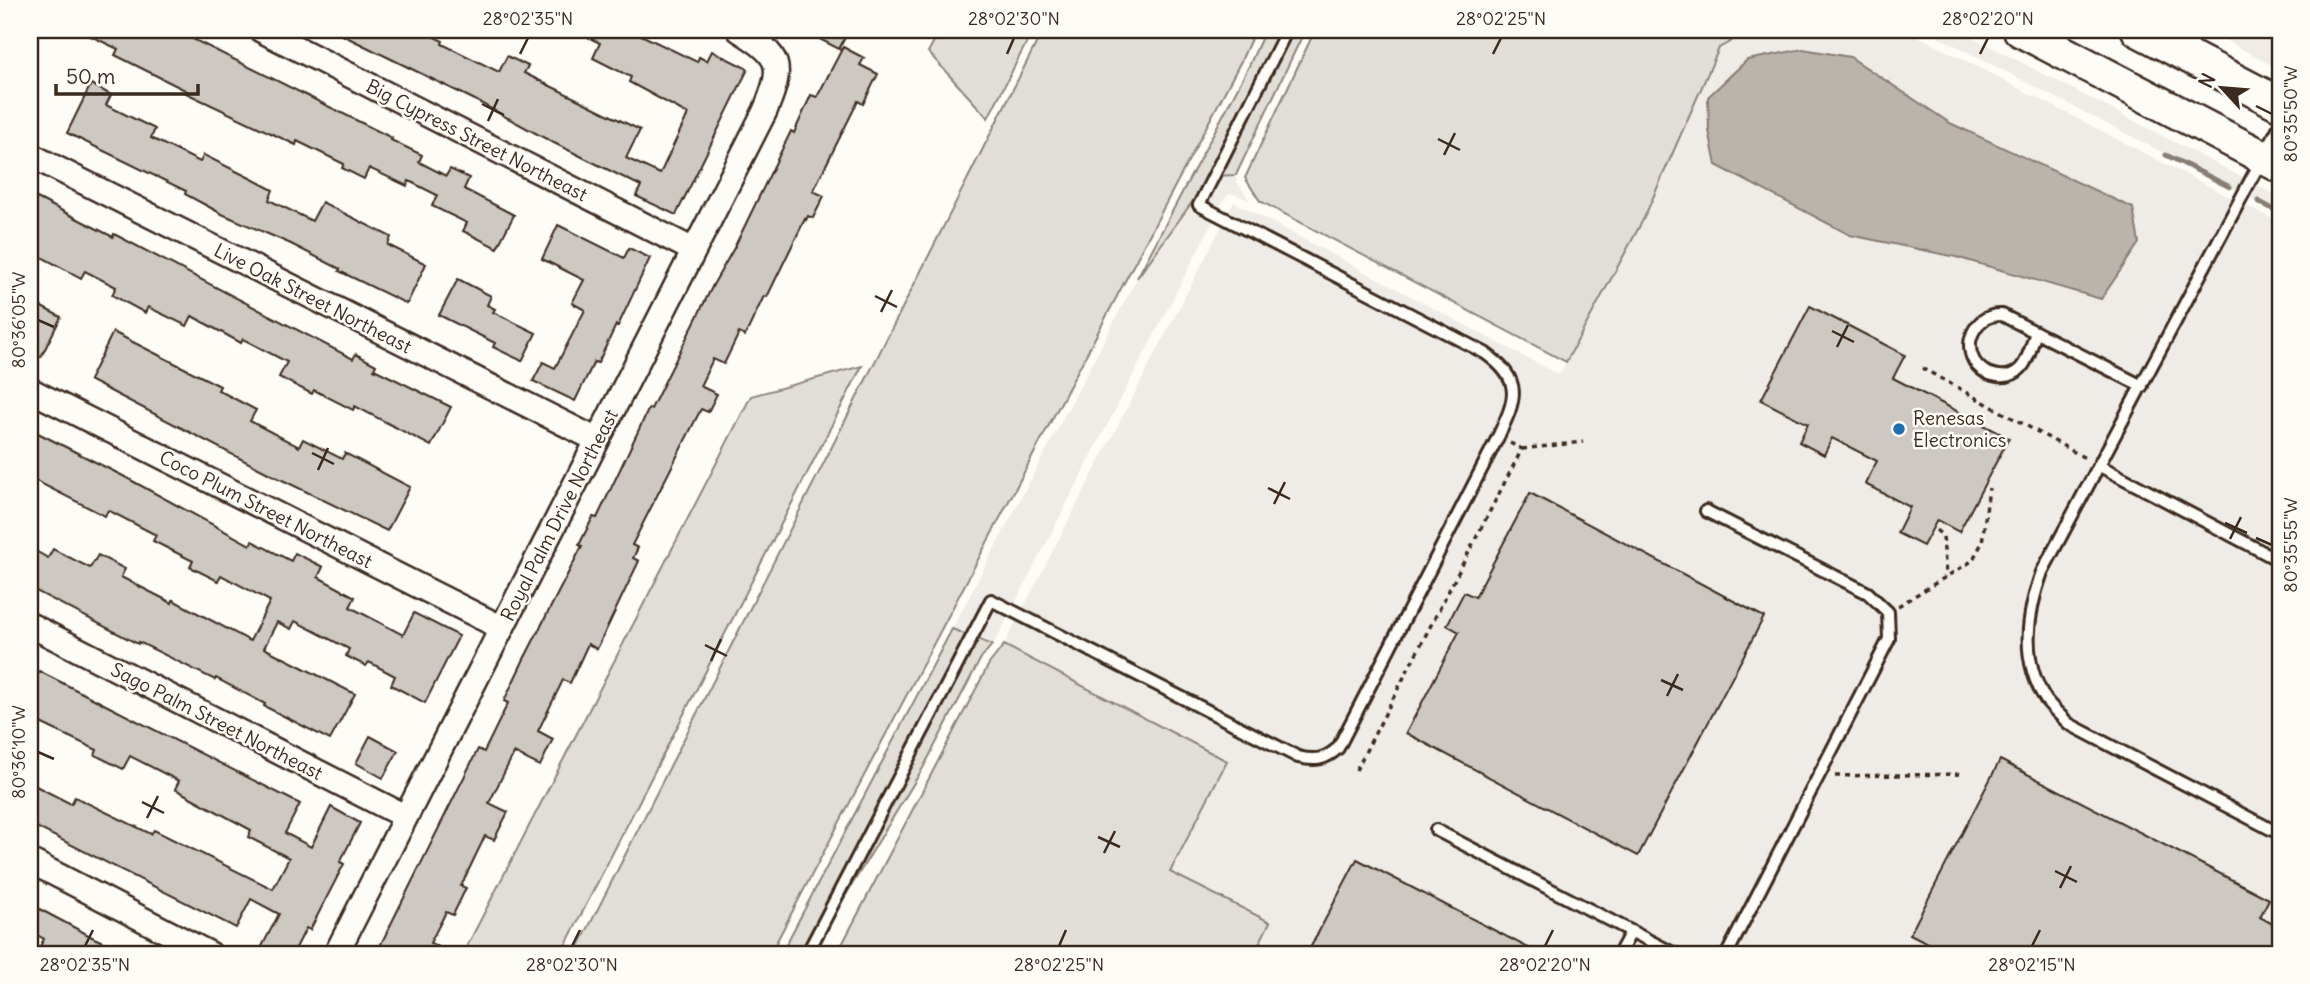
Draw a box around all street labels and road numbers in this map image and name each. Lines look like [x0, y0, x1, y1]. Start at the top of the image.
street label: Big Cypress Street Northeast [362, 74, 592, 206]
street label: Live Oak Street Northeast [210, 238, 416, 358]
street label: Royal Palm Drive Northeast [495, 405, 623, 625]
street label: Coco Plum Street Northeast [156, 445, 376, 573]
street label: Sago Palm Street Northeast [107, 657, 327, 785]

